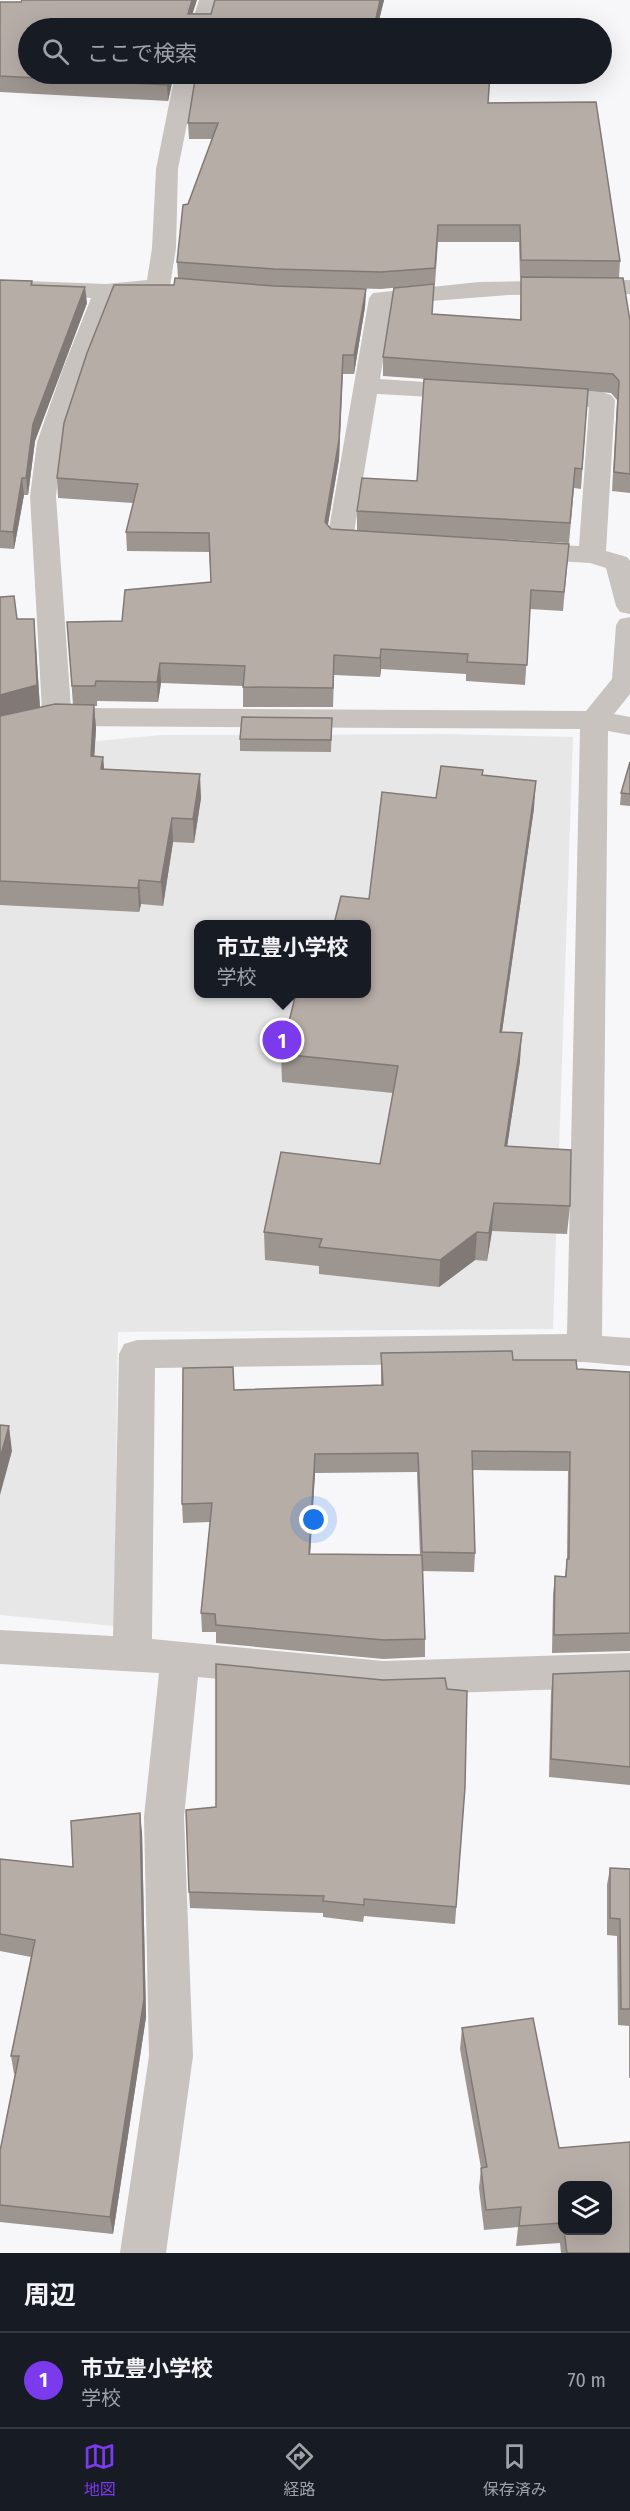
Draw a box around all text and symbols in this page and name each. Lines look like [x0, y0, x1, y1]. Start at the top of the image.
search box [18, 18, 612, 84]
icon: search [39, 35, 72, 68]
text: ここで検索 [87, 40, 197, 67]
popup [194, 920, 371, 998]
text: 市立豊小学校 [216, 934, 349, 961]
text: 学校 [216, 965, 256, 989]
pin: 1 [262, 1018, 302, 1062]
your location [299, 1505, 328, 1534]
map controls [558, 2181, 612, 2235]
button: layers [558, 2181, 612, 2235]
text: 周辺 [24, 2280, 76, 2311]
text: 市立豊小学校 [81, 2355, 213, 2382]
text: 1 [39, 2368, 48, 2392]
text: 70 m [568, 2368, 606, 2392]
text: 学校 [81, 2386, 121, 2410]
tab: 地図 [83, 2440, 116, 2500]
tab: 経路 [283, 2440, 316, 2500]
tab: 保存済み [483, 2440, 547, 2500]

